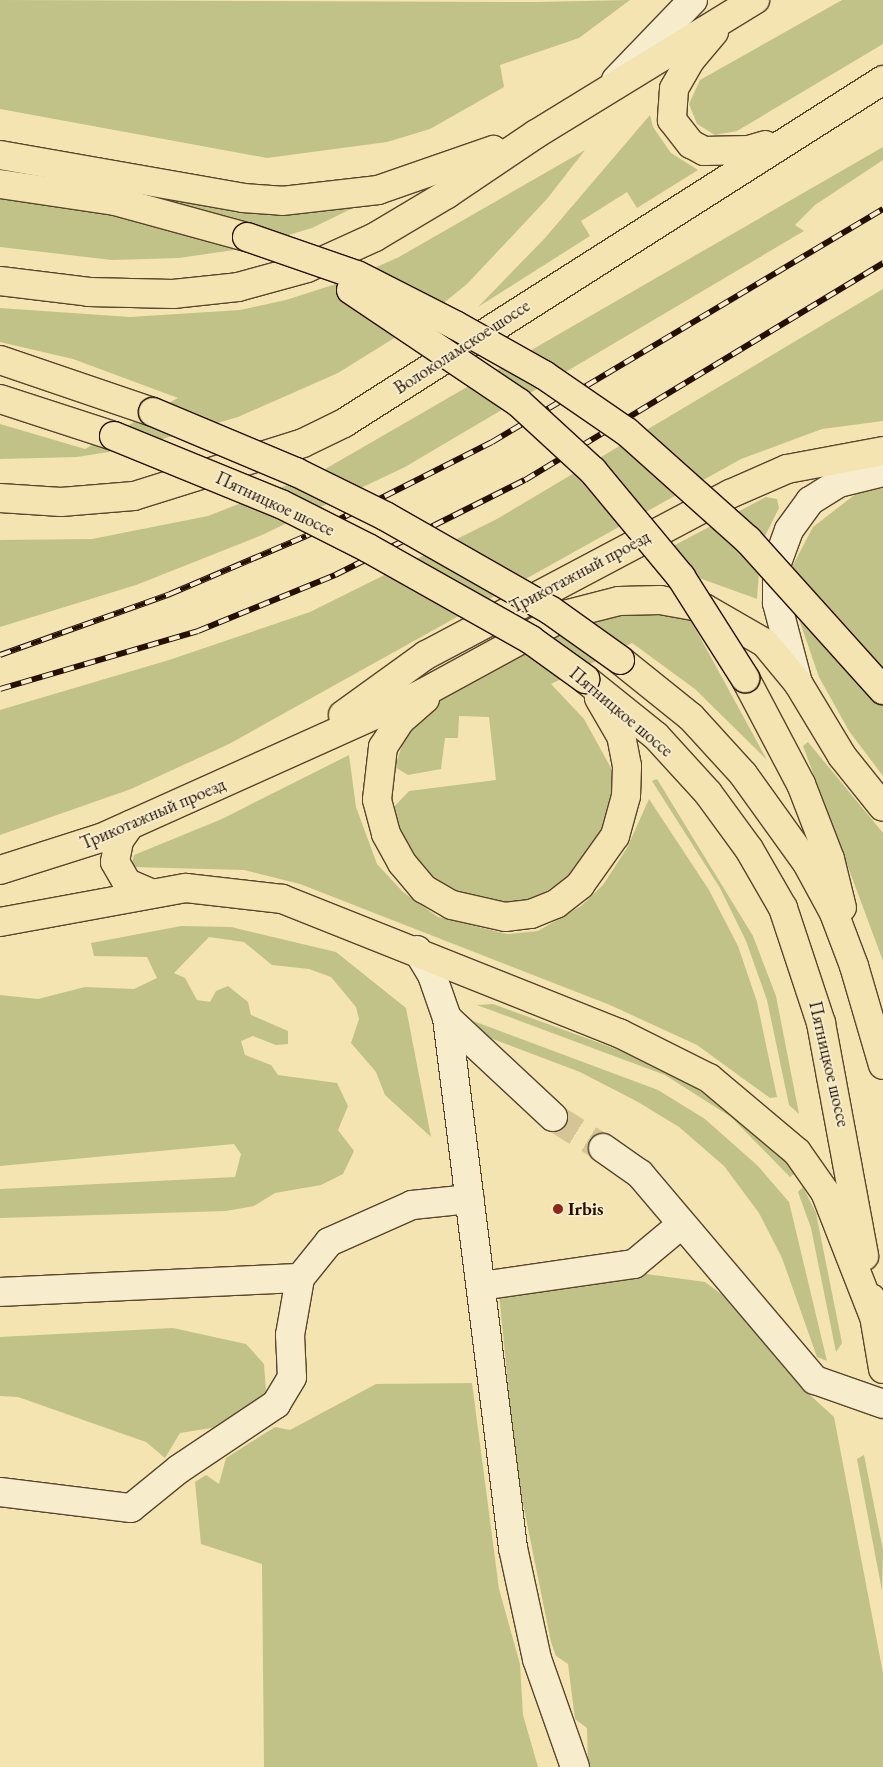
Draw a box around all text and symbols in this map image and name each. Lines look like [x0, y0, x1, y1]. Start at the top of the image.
street label: Волоколамское шоссе [390, 295, 534, 399]
street label: Пятницкое шоссе [212, 467, 338, 541]
street label: Трикотажный проезд [506, 526, 654, 618]
street label: Пятницкое шоссе [565, 662, 677, 762]
street label: Трикотажный проезд [77, 774, 229, 854]
street label: Пятницкое шоссе [804, 999, 854, 1129]
place label: Irbis [568, 1198, 604, 1220]
marker: Irbis [552, 1203, 564, 1215]

